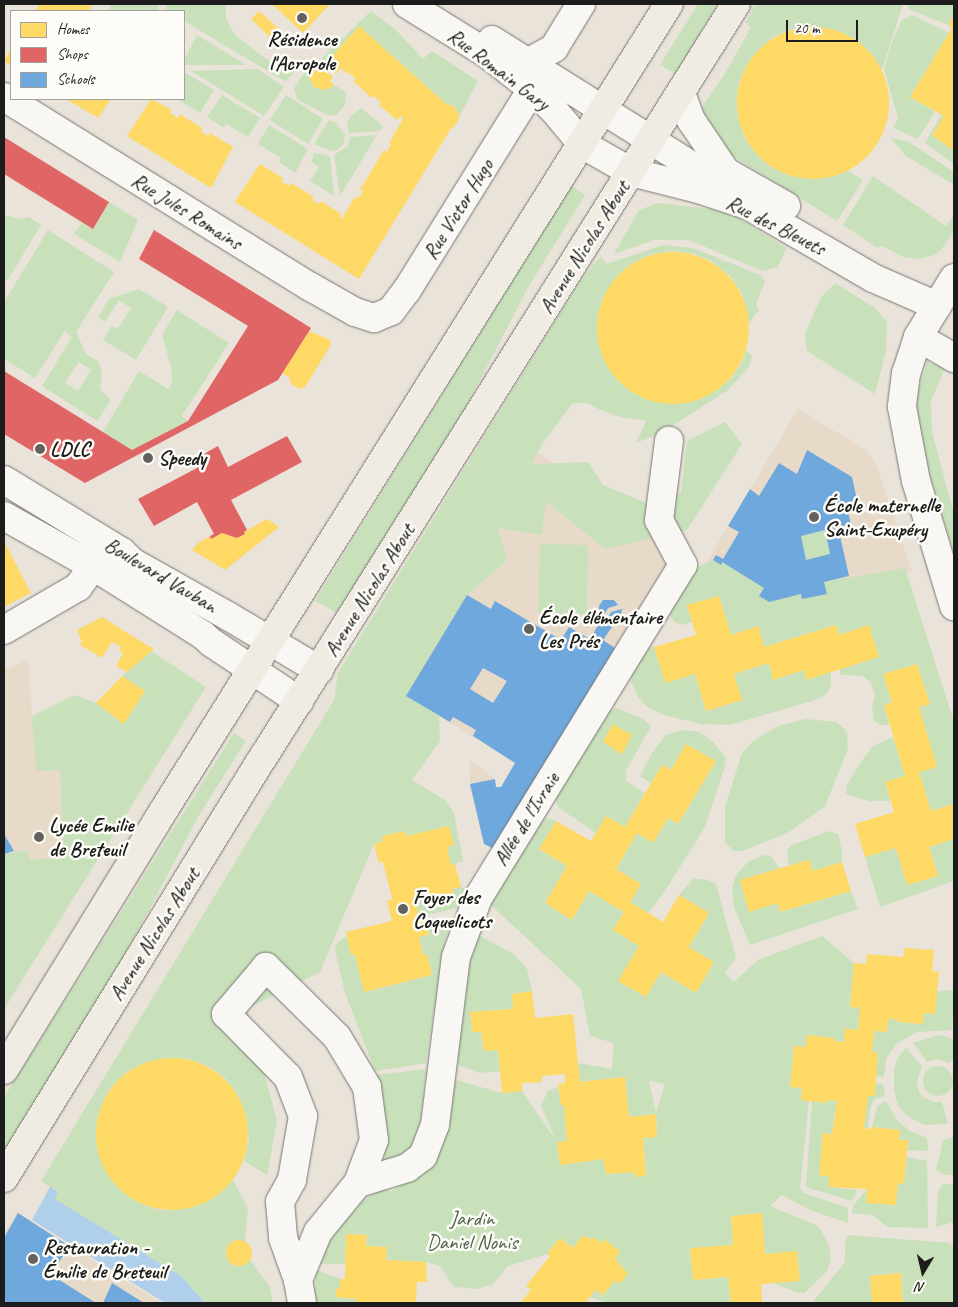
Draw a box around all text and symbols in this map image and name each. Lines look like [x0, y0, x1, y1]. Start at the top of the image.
legend [10, 10, 185, 100]
scale bar [788, 10, 860, 42]
marker: Résidence l'Acropole [296, 12, 308, 24]
text: 20 m [794, 19, 820, 38]
text: Homes [57, 20, 89, 39]
street label: Rue Romain Gary [443, 22, 555, 116]
place label: Résidence l'Acropole [267, 26, 337, 76]
text: Shops [57, 45, 88, 64]
text: Schools [57, 70, 94, 89]
street label: Rue Victor Hugo [417, 154, 499, 264]
street label: Rue Jules Romains [127, 167, 247, 255]
street label: Avenue Nicolas About [533, 176, 635, 318]
street label: Rue des Bleuets [722, 189, 830, 261]
place label: LDLC [50, 436, 90, 462]
marker: LDLC [34, 443, 46, 455]
place label: Speedy [158, 445, 206, 471]
marker: Speedy [142, 452, 154, 464]
place label: École maternelle Saint-Exupéry [824, 492, 941, 542]
marker: École maternelle Saint-Exupéry [808, 511, 820, 523]
street label: Avenue Nicolas About [318, 519, 420, 661]
street label: Boulevard Vauban [100, 532, 222, 618]
place label: École élémentaire Les Prés [539, 604, 662, 654]
marker: École élémentaire Les Prés [523, 623, 535, 635]
street label: Allée de l'Ivraie [488, 768, 564, 870]
place label: Lycée Emilie de Breteuil [49, 812, 133, 862]
marker: Lycée Emilie de Breteuil [33, 831, 45, 843]
street label: Avenue Nicolas About [103, 863, 205, 1005]
place label: Foyer des Coquelicots [413, 884, 491, 934]
marker: Foyer des Coquelicots [397, 903, 409, 915]
park label: Jardin Daniel Nonis [427, 1205, 517, 1255]
place label: Restauration - Émilie de Breteuil [43, 1234, 166, 1284]
north arrow [898, 1247, 948, 1297]
marker: Restauration - Émilie de Breteuil [27, 1253, 39, 1265]
text: N [915, 1278, 926, 1296]

